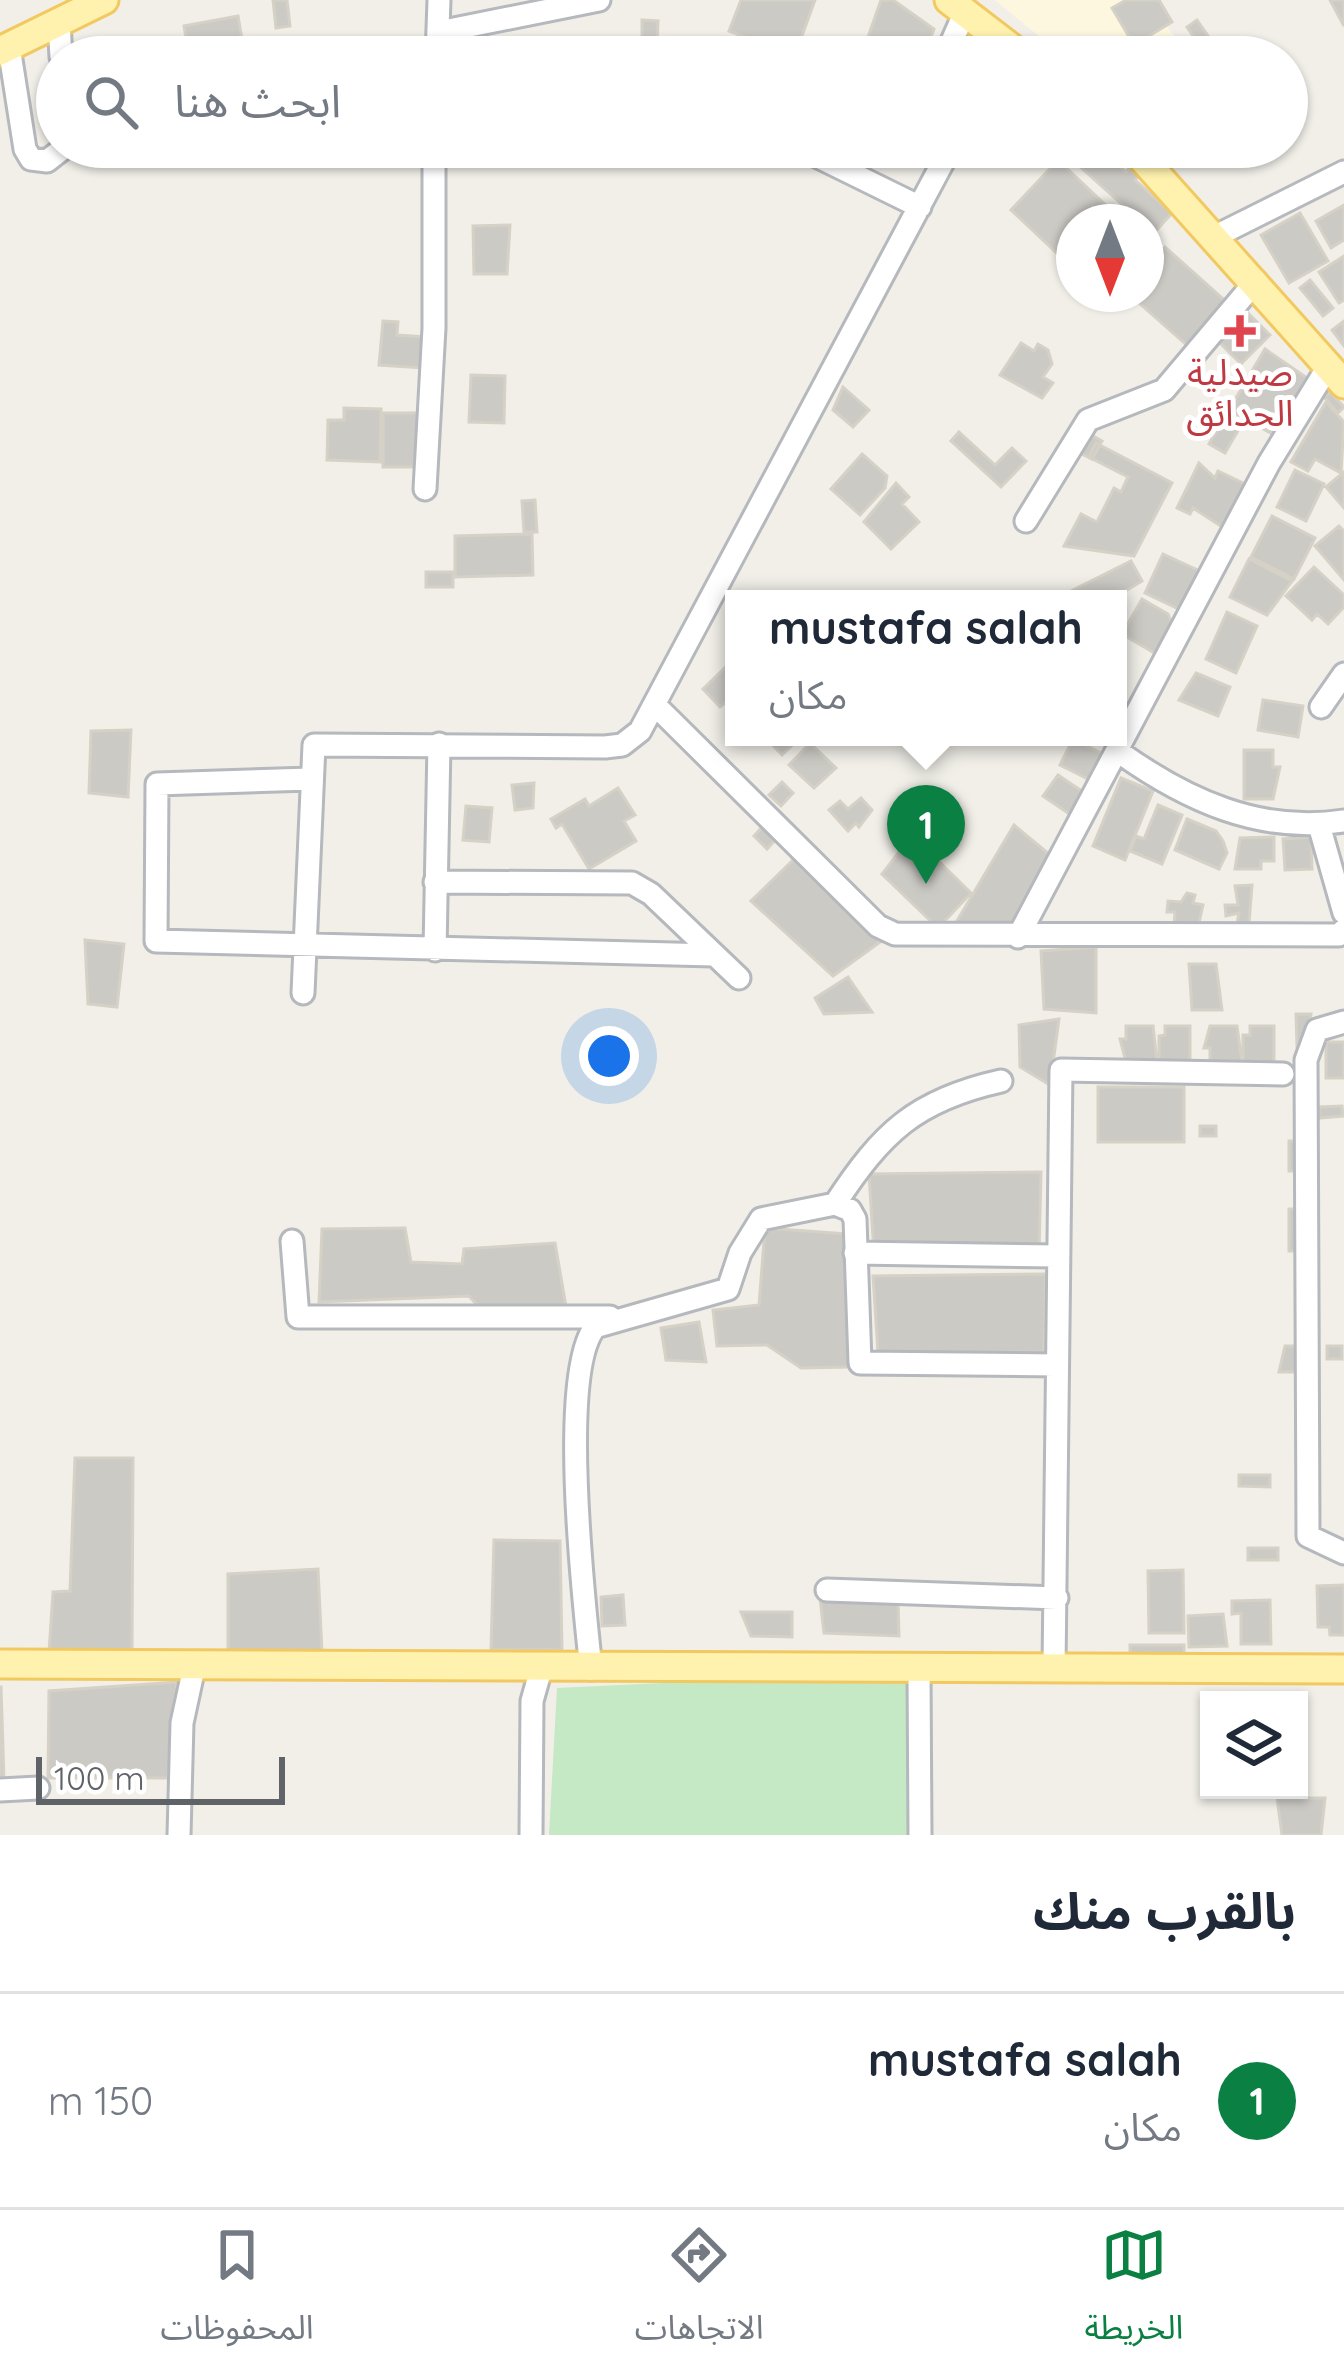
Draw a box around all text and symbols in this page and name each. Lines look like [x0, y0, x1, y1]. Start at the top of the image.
search box [36, 36, 1308, 168]
icon: search [78, 69, 144, 135]
text: ابحث هنا [174, 72, 341, 128]
north arrow [1056, 204, 1164, 312]
marker: صيدلية الحدائق [1227, 318, 1253, 344]
place label: صيدلية الحدائق [1186, 349, 1294, 436]
popup [725, 590, 1127, 746]
text: mustafa salah [769, 599, 1083, 655]
text: مكان [769, 670, 847, 719]
pin: 1 [887, 785, 965, 884]
your location [579, 1026, 639, 1086]
map controls [1200, 1691, 1308, 1799]
button: layers [1200, 1691, 1308, 1799]
scale bar [36, 1751, 285, 1804]
text: 100 m [54, 1757, 145, 1798]
text: بالقرب منك [1033, 1878, 1296, 1942]
text: mustafa salah [868, 2031, 1182, 2087]
text: 150 m [48, 2076, 153, 2125]
text: 1 [1249, 2076, 1265, 2125]
text: مكان [1104, 2102, 1182, 2151]
tab: المحفوظات [161, 2222, 314, 2363]
tab: الاتجاهات [635, 2222, 764, 2363]
tab: الخريطة [1085, 2222, 1183, 2363]

